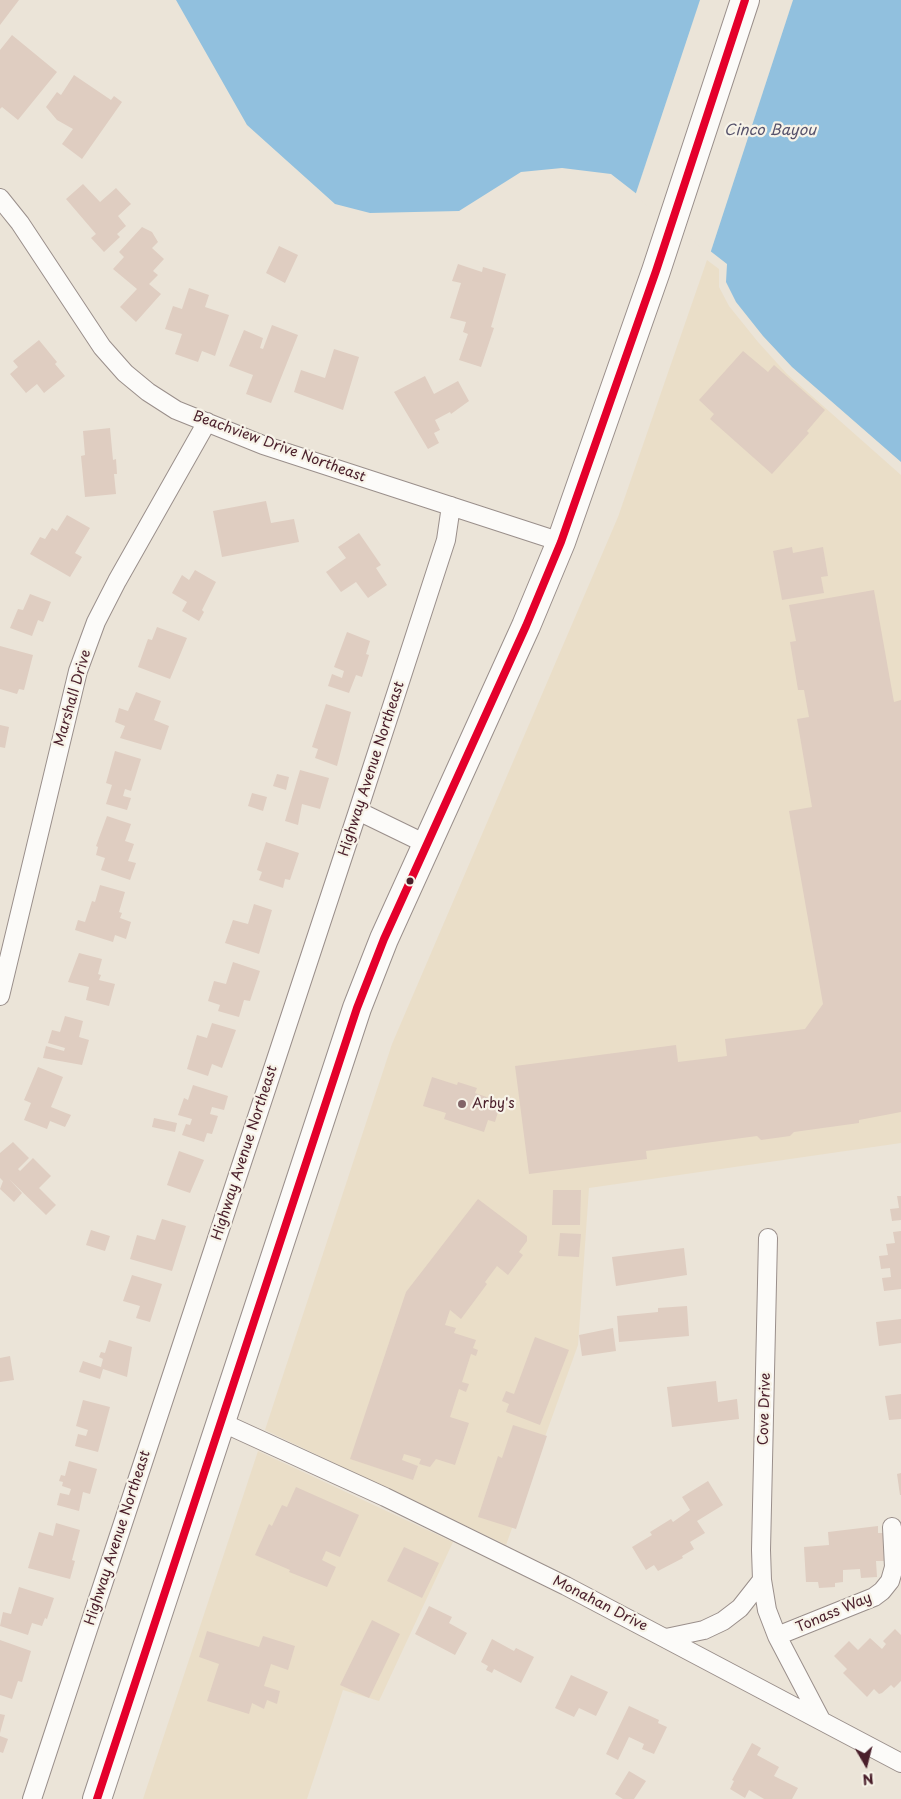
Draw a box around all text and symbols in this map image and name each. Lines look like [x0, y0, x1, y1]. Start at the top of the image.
water label: Cinco Bayou [724, 122, 816, 140]
street label: Beachview Drive Northeast [190, 408, 368, 486]
street label: Marshall Drive [51, 648, 95, 748]
street label: Highway Avenue Northeast [336, 680, 408, 858]
unlabelled marker [405, 876, 415, 886]
street label: Highway Avenue Northeast [209, 1064, 281, 1242]
place label: Arby's [472, 1096, 515, 1112]
marker: Arby's [456, 1098, 468, 1110]
street label: Cove Drive [755, 1372, 775, 1446]
street label: Highway Avenue Northeast [82, 1449, 154, 1627]
street label: Monahan Drive [550, 1573, 650, 1635]
street label: Tonass Way [794, 1589, 874, 1637]
north arrow [841, 1739, 891, 1789]
text: N [861, 1768, 875, 1791]

